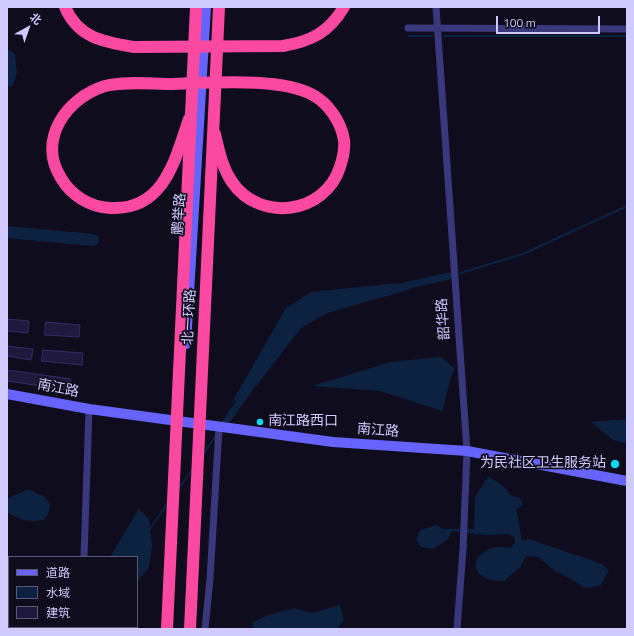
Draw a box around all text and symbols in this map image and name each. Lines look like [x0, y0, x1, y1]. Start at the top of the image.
north arrow [8, 8, 48, 48]
scale bar [498, 8, 602, 34]
text: 北 [26, 9, 45, 28]
text: 100 m [503, 13, 536, 32]
street label: 鹏举路 [170, 192, 190, 236]
street label: 北一环路 [180, 289, 200, 345]
street label: 韶华路 [434, 297, 454, 341]
street label: 南江路 [36, 377, 80, 401]
place label: 南江路西口 [268, 414, 338, 430]
marker: 南江路西口 [255, 417, 265, 427]
street label: 南江路 [356, 421, 400, 441]
place label: 为民社区卫生服务站 [480, 456, 606, 472]
marker: 为民社区卫生服务站 [609, 458, 621, 470]
legend [8, 556, 138, 628]
text: 道路 [46, 563, 70, 582]
text: 水域 [46, 583, 70, 602]
text: 建筑 [46, 603, 70, 622]

